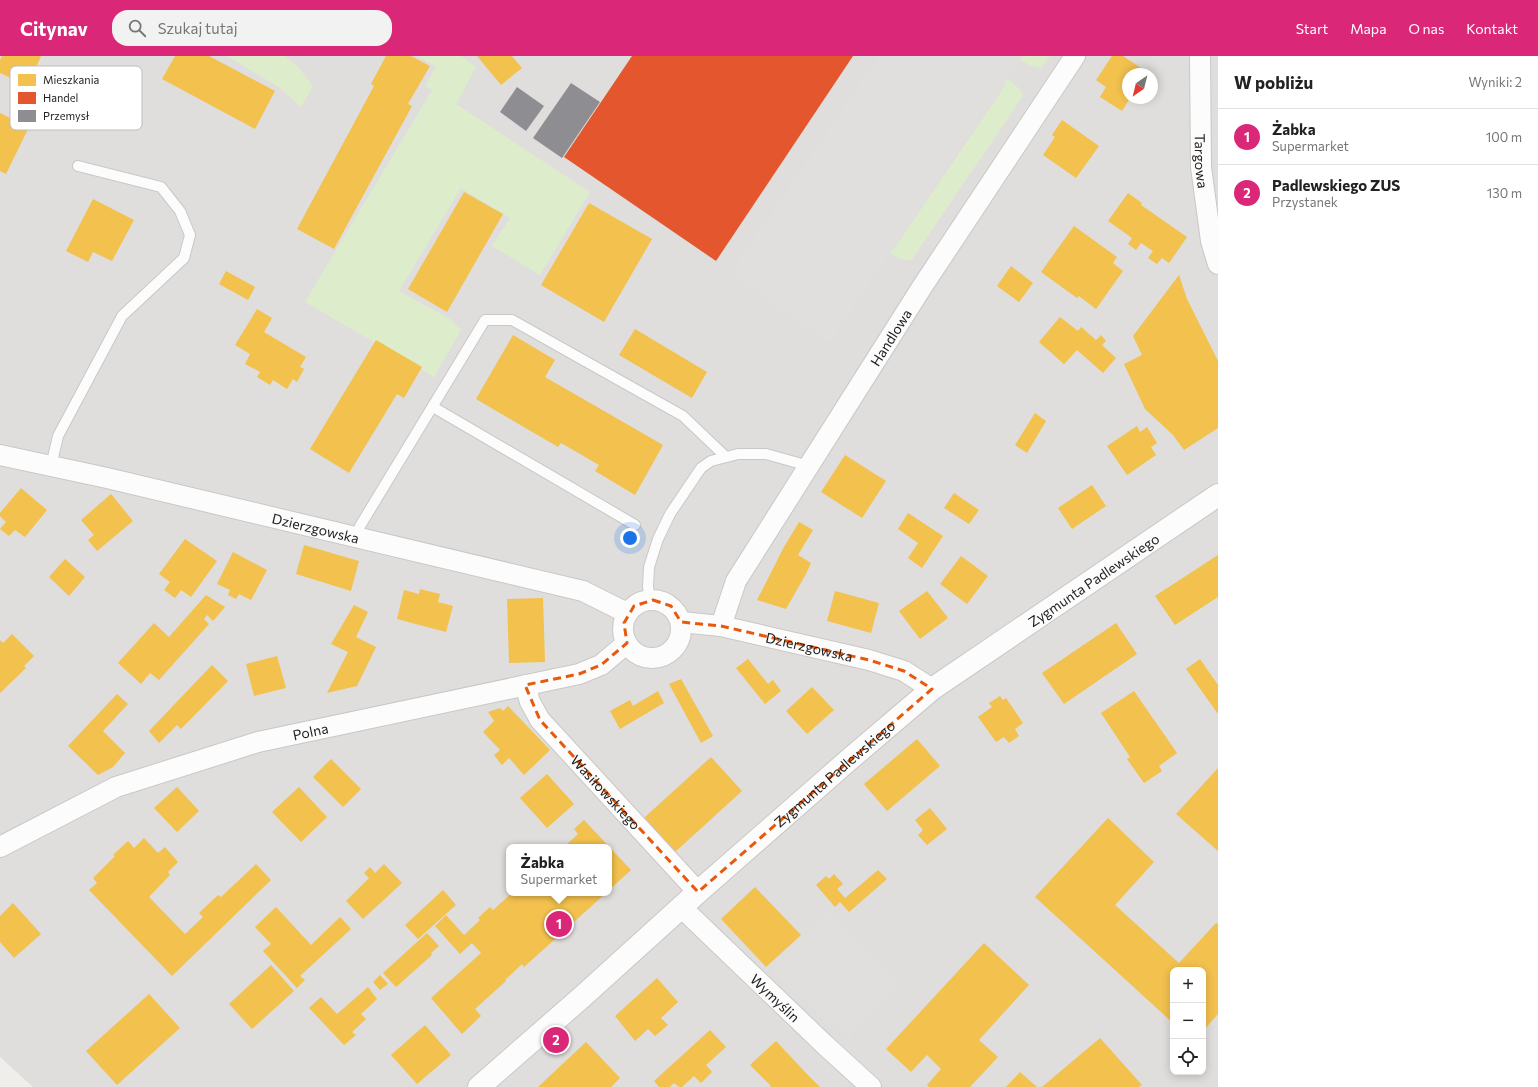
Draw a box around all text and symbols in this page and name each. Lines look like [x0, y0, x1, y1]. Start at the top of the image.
search box [112, 10, 392, 46]
text: Citynav [20, 17, 88, 40]
icon: search [126, 17, 148, 39]
text: Szukaj tutaj [158, 19, 237, 37]
text: Start [1296, 20, 1328, 37]
text: Mapa [1350, 20, 1386, 37]
text: O nas [1408, 20, 1444, 37]
text: Kontakt [1466, 20, 1518, 37]
legend [10, 66, 142, 130]
north arrow [1122, 68, 1158, 104]
text: W pobliżu [1234, 72, 1313, 93]
text: Mieszkania [43, 73, 99, 86]
text: Wyniki: 2 [1468, 74, 1522, 90]
text: Handel [43, 91, 78, 104]
text: Przemysł [43, 109, 90, 122]
text: Żabka [1272, 120, 1316, 138]
text: 1 [1244, 129, 1250, 145]
text: 100 m [1486, 129, 1522, 145]
street label: Targowa [1192, 134, 1212, 189]
text: Supermarket [1272, 138, 1349, 154]
text: Padlewskiego ZUS [1272, 176, 1400, 194]
text: 2 [1243, 185, 1251, 201]
text: 130 m [1487, 185, 1522, 201]
text: Przystanek [1272, 194, 1338, 210]
street label: Handlowa [866, 306, 915, 369]
street label: Dzierzgowska [271, 509, 361, 546]
your location [620, 528, 640, 548]
street label: Zygmunta Padlewskiego [1025, 529, 1162, 630]
street label: Dzierzgowska [764, 628, 855, 665]
street label: Zygmunta Padlewskiego [770, 716, 898, 830]
street label: Polna [291, 719, 330, 743]
street label: Wasiłowskiego [568, 751, 645, 833]
popup [506, 844, 612, 896]
text: Żabka [521, 853, 564, 871]
text: Supermarket [521, 871, 597, 887]
pin: 1 [546, 909, 572, 939]
map controls [1170, 967, 1206, 1075]
button: + [1170, 967, 1206, 1003]
street label: Wymyślin [747, 970, 804, 1025]
button: − [1170, 1003, 1206, 1039]
pin: 2 [543, 1025, 569, 1055]
button: locate [1170, 1039, 1206, 1075]

